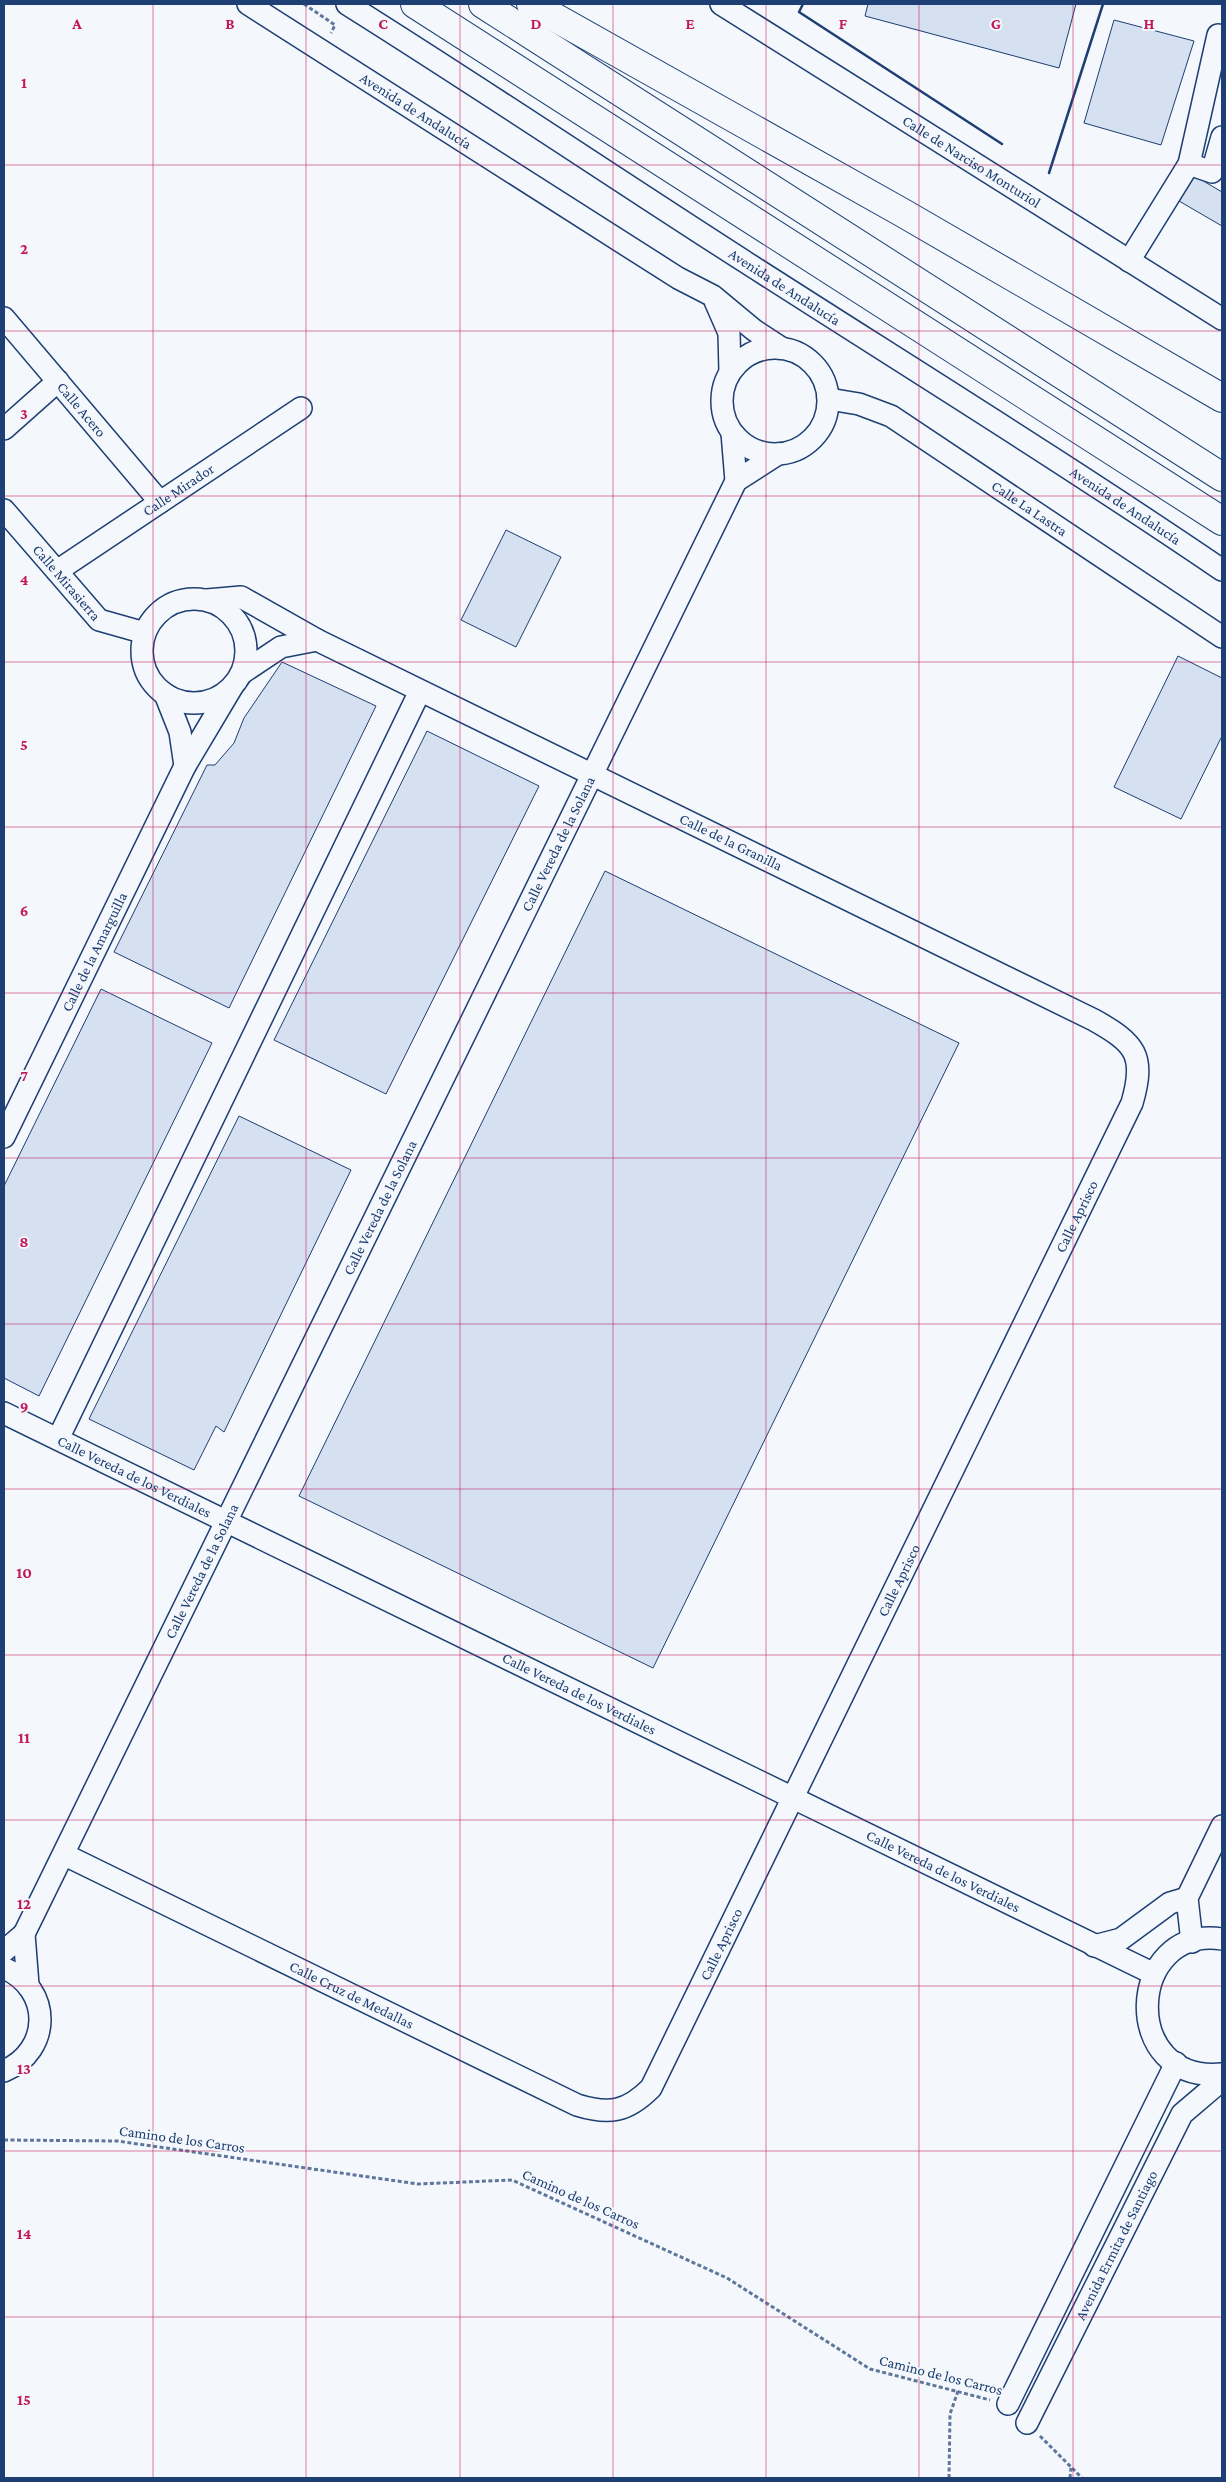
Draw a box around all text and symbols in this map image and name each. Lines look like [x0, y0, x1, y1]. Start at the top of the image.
text: A [71, 15, 82, 32]
text: B [225, 15, 235, 32]
text: C [378, 15, 388, 32]
text: D [530, 15, 542, 32]
text: E [685, 15, 695, 32]
text: F [839, 15, 848, 32]
text: G [991, 15, 1001, 32]
text: H [1144, 15, 1155, 32]
street label: Avenida de Andalucía [357, 70, 475, 152]
text: 1 [21, 74, 27, 91]
street label: Calle de Narciso Monturiol [900, 112, 1044, 211]
text: 2 [20, 240, 28, 257]
street label: Avenida de Andalucía [726, 245, 843, 328]
street label: Calle Acero [54, 379, 109, 440]
text: 3 [20, 405, 28, 422]
street label: Calle Mirador [140, 460, 218, 519]
street label: Avenida de Andalucía [1067, 463, 1184, 548]
street label: Calle La Lastra [989, 477, 1070, 539]
street label: Calle Mirasierra [30, 541, 104, 624]
text: 4 [20, 571, 29, 588]
text: 5 [20, 736, 28, 753]
street label: Calle Vereda de la Solana [518, 774, 598, 914]
street label: Calle de la Granilla [677, 810, 785, 874]
street label: Calle de la Amarguilla [58, 890, 130, 1014]
text: 6 [20, 902, 28, 919]
text: 7 [20, 1067, 28, 1084]
street label: Calle Vereda de la Solana [340, 1137, 420, 1278]
street label: Calle Aprisco [1052, 1178, 1101, 1255]
text: 8 [19, 1233, 29, 1250]
text: 9 [20, 1398, 28, 1415]
street label: Calle Vereda de los Verdiales [55, 1432, 214, 1521]
street label: Calle Vereda de la Solana [162, 1501, 242, 1641]
street label: Calle Aprisco [875, 1542, 923, 1619]
text: 10 [16, 1564, 32, 1581]
street label: Calle Vereda de los Verdiales [500, 1649, 659, 1738]
text: 11 [18, 1729, 30, 1746]
street label: Calle Vereda de los Verdiales [864, 1827, 1023, 1915]
text: 12 [17, 1895, 31, 1912]
street label: Calle Aprisco [697, 1906, 746, 1983]
street label: Calle Cruz de Medallas [287, 1958, 417, 2032]
text: 13 [17, 2060, 31, 2077]
street label: Camino de los Carros [118, 2122, 246, 2156]
street label: Camino de los Carros [520, 2166, 642, 2232]
street label: Avenida Ermita de Santiago [1072, 2168, 1160, 2323]
text: 14 [17, 2225, 32, 2242]
street label: Camino de los Carros [878, 2352, 1005, 2398]
text: 15 [17, 2391, 31, 2408]

